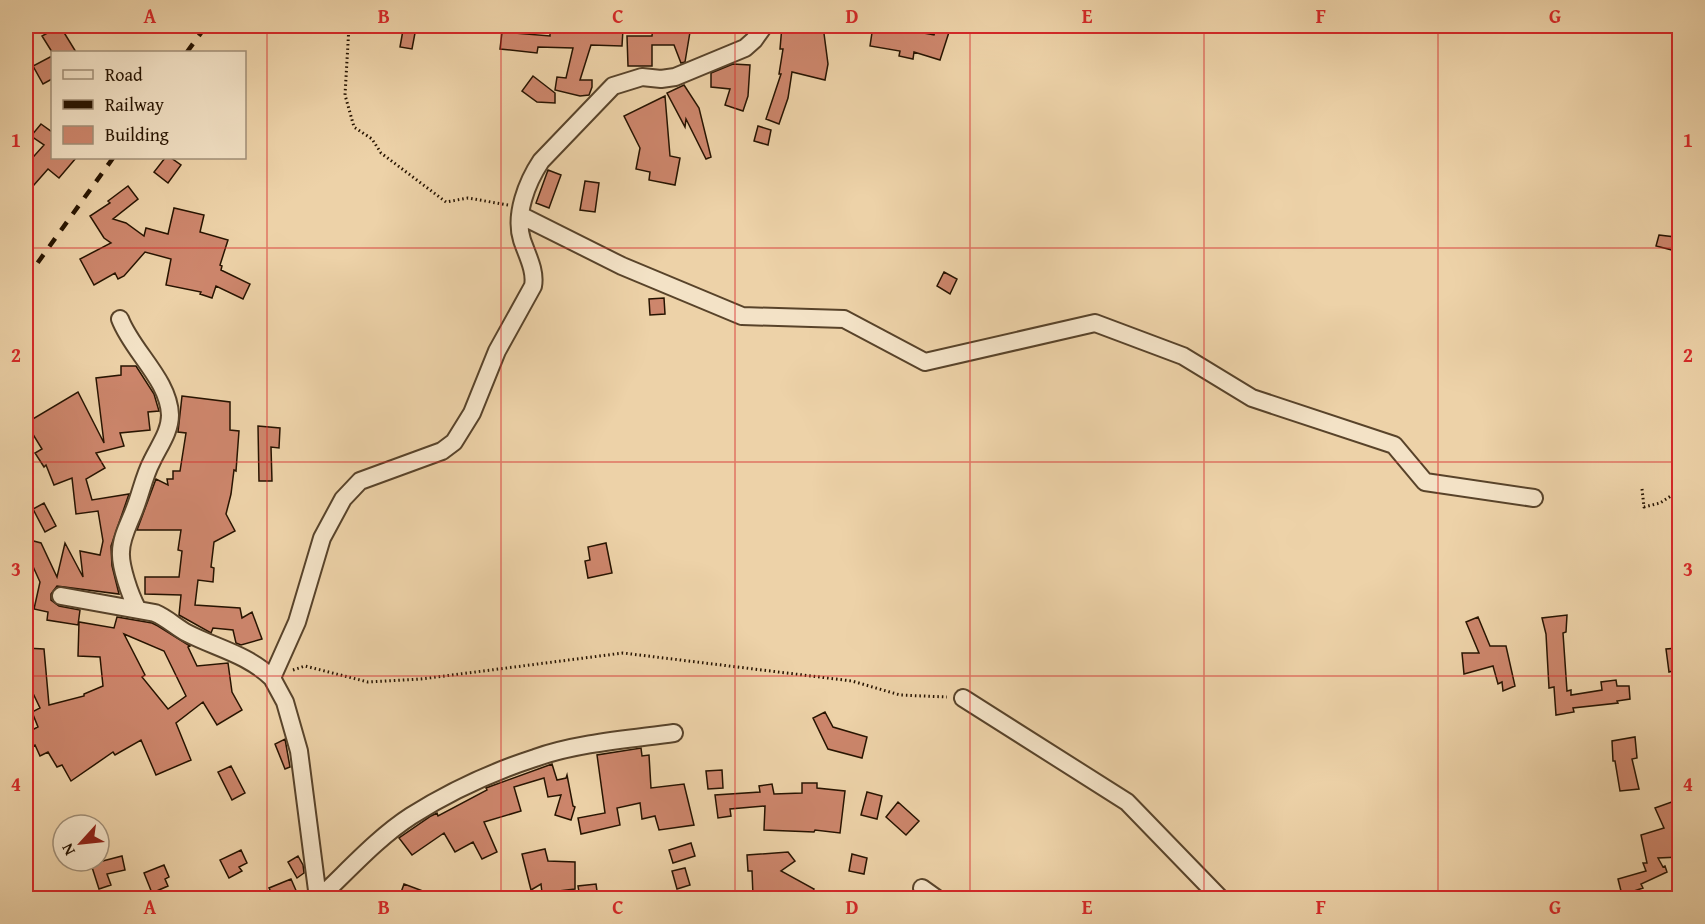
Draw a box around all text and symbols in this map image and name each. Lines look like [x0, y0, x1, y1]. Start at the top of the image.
text: A [144, 1, 157, 30]
text: B [378, 1, 390, 30]
text: C [612, 1, 624, 30]
text: D [845, 1, 859, 30]
text: E [1082, 1, 1093, 30]
text: F [1316, 1, 1326, 30]
text: G [1549, 1, 1561, 30]
legend [51, 51, 246, 159]
text: Road [105, 61, 143, 88]
text: Railway [105, 91, 164, 118]
text: Building [105, 121, 169, 148]
text: 1 [11, 125, 21, 154]
text: 1 [1683, 125, 1693, 154]
text: 2 [11, 340, 21, 369]
text: 2 [1683, 340, 1693, 369]
text: 3 [11, 554, 21, 583]
text: 3 [1683, 554, 1693, 583]
text: 4 [11, 769, 21, 798]
text: 4 [1683, 769, 1693, 798]
north arrow [51, 813, 111, 873]
text: N [54, 839, 81, 860]
text: A [144, 892, 157, 921]
text: B [378, 892, 390, 921]
text: C [612, 892, 624, 921]
text: D [845, 892, 859, 921]
text: E [1082, 892, 1093, 921]
text: F [1316, 892, 1326, 921]
text: G [1549, 892, 1561, 921]

